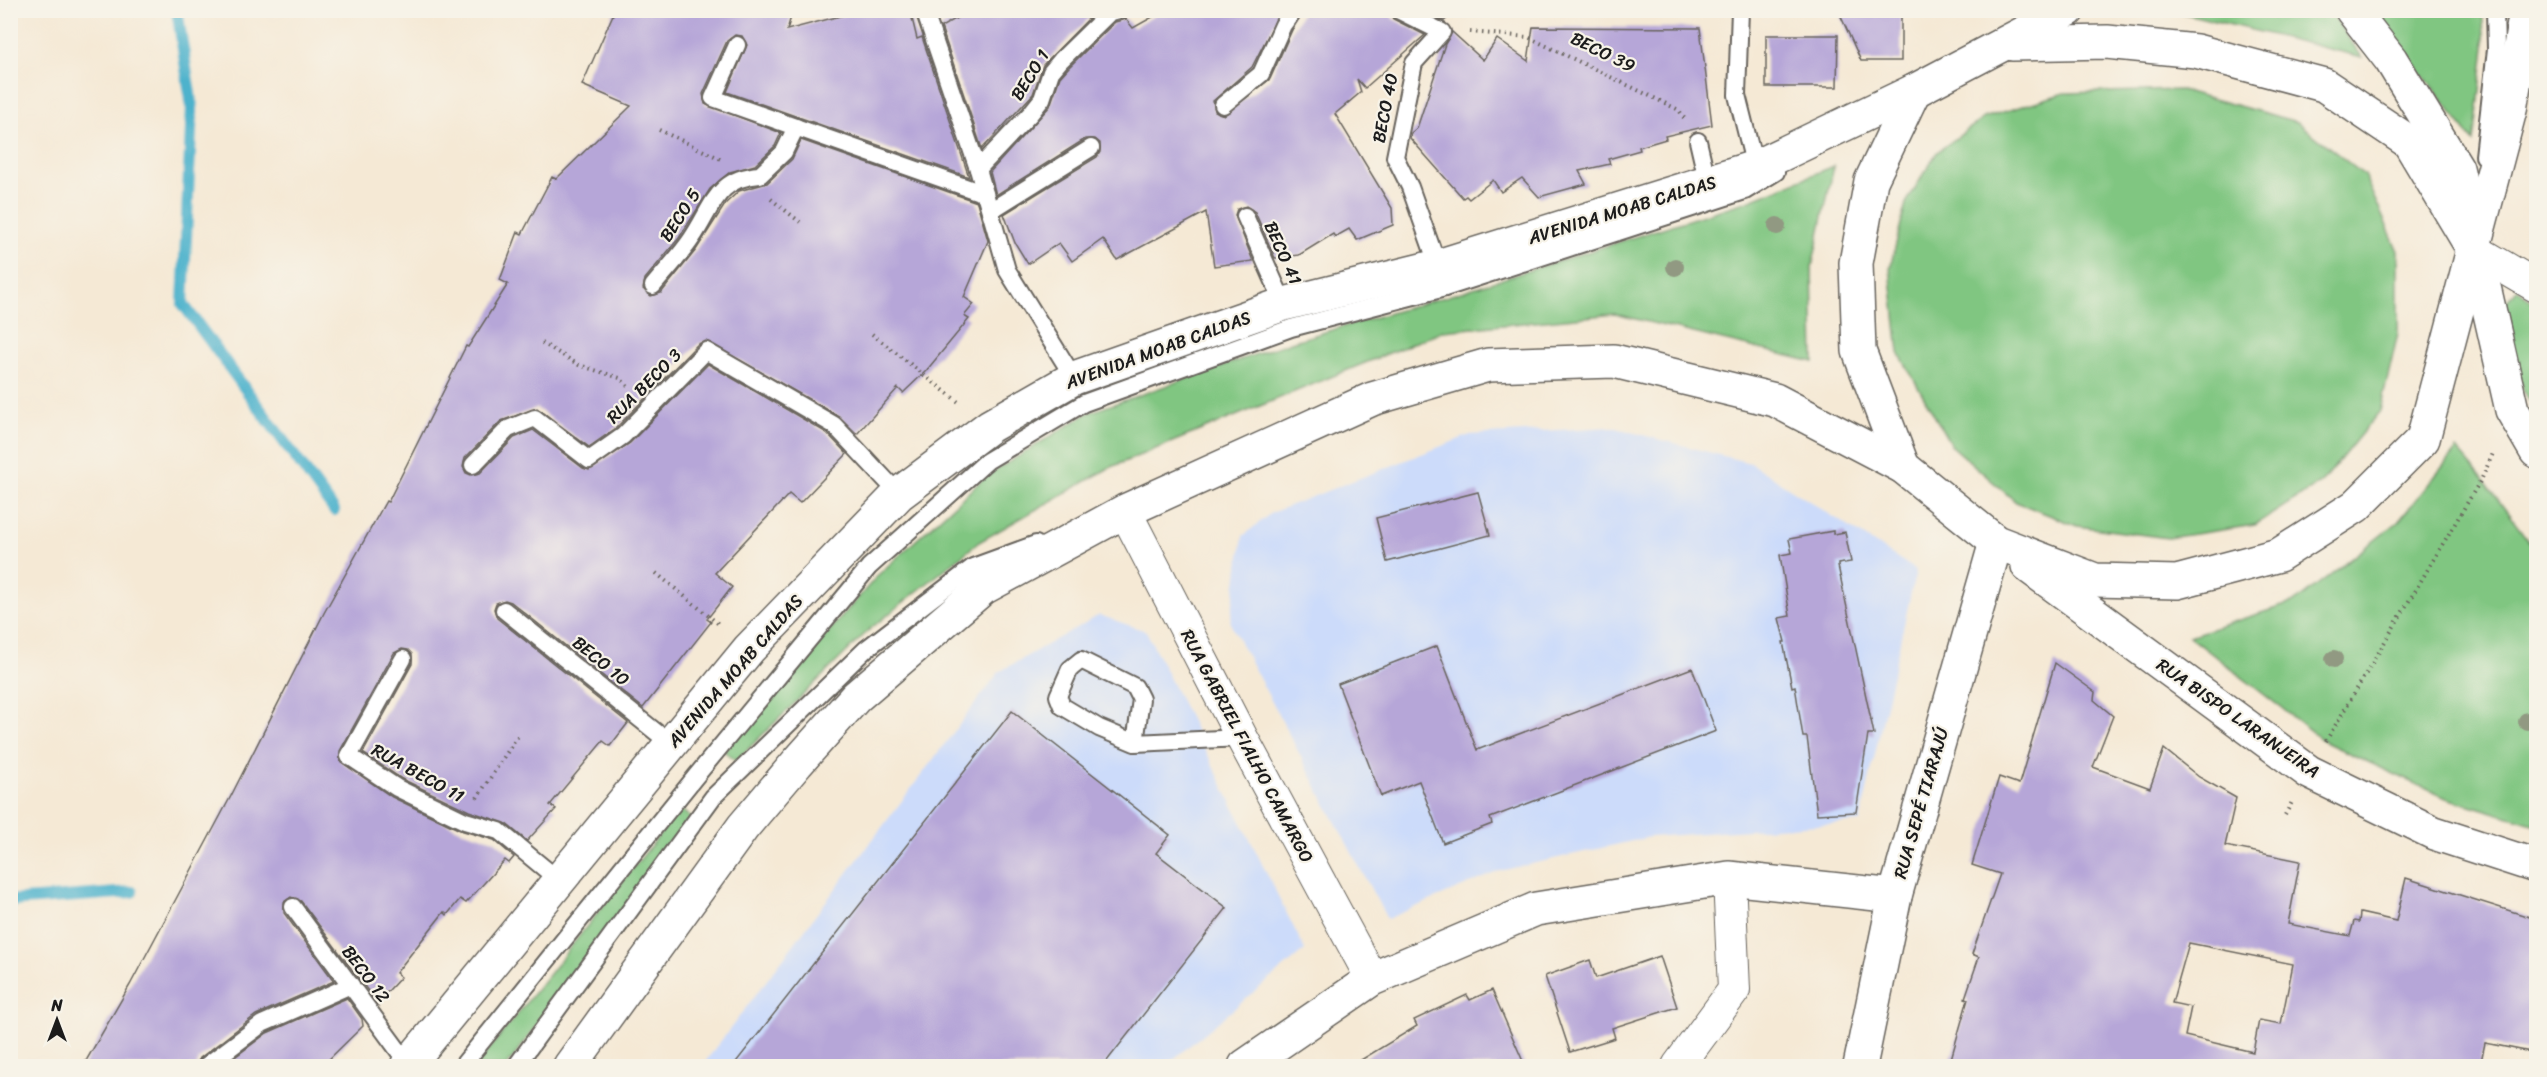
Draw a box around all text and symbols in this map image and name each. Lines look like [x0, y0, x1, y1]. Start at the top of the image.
street label: BECO 39 [1565, 23, 1641, 81]
street label: BECO 1 [1002, 43, 1058, 107]
street label: BECO 40 [1363, 70, 1407, 146]
street label: AVENIDA MOAB CALDAS [1523, 166, 1720, 254]
street label: BECO 5 [651, 182, 709, 248]
street label: BECO 41 [1255, 216, 1311, 290]
street label: AVENIDA MOAB CALDAS [1060, 301, 1256, 399]
street label: RUA BECO 3 [598, 340, 690, 432]
street label: AVENIDA MOAB CALDAS [658, 587, 811, 756]
street label: RUA GABRIEL FIALHO CAMARGO [1172, 623, 1322, 869]
street label: BECO 10 [565, 627, 637, 695]
street label: RUA BISPO LARANJEIRA [2150, 649, 2326, 787]
street label: RUA SEPÉ TIARAJÚ [1884, 722, 1958, 883]
street label: RUA BECO 11 [365, 734, 471, 812]
street label: BECO 12 [333, 938, 399, 1010]
north arrow [27, 990, 87, 1050]
text: N [50, 991, 63, 1020]

